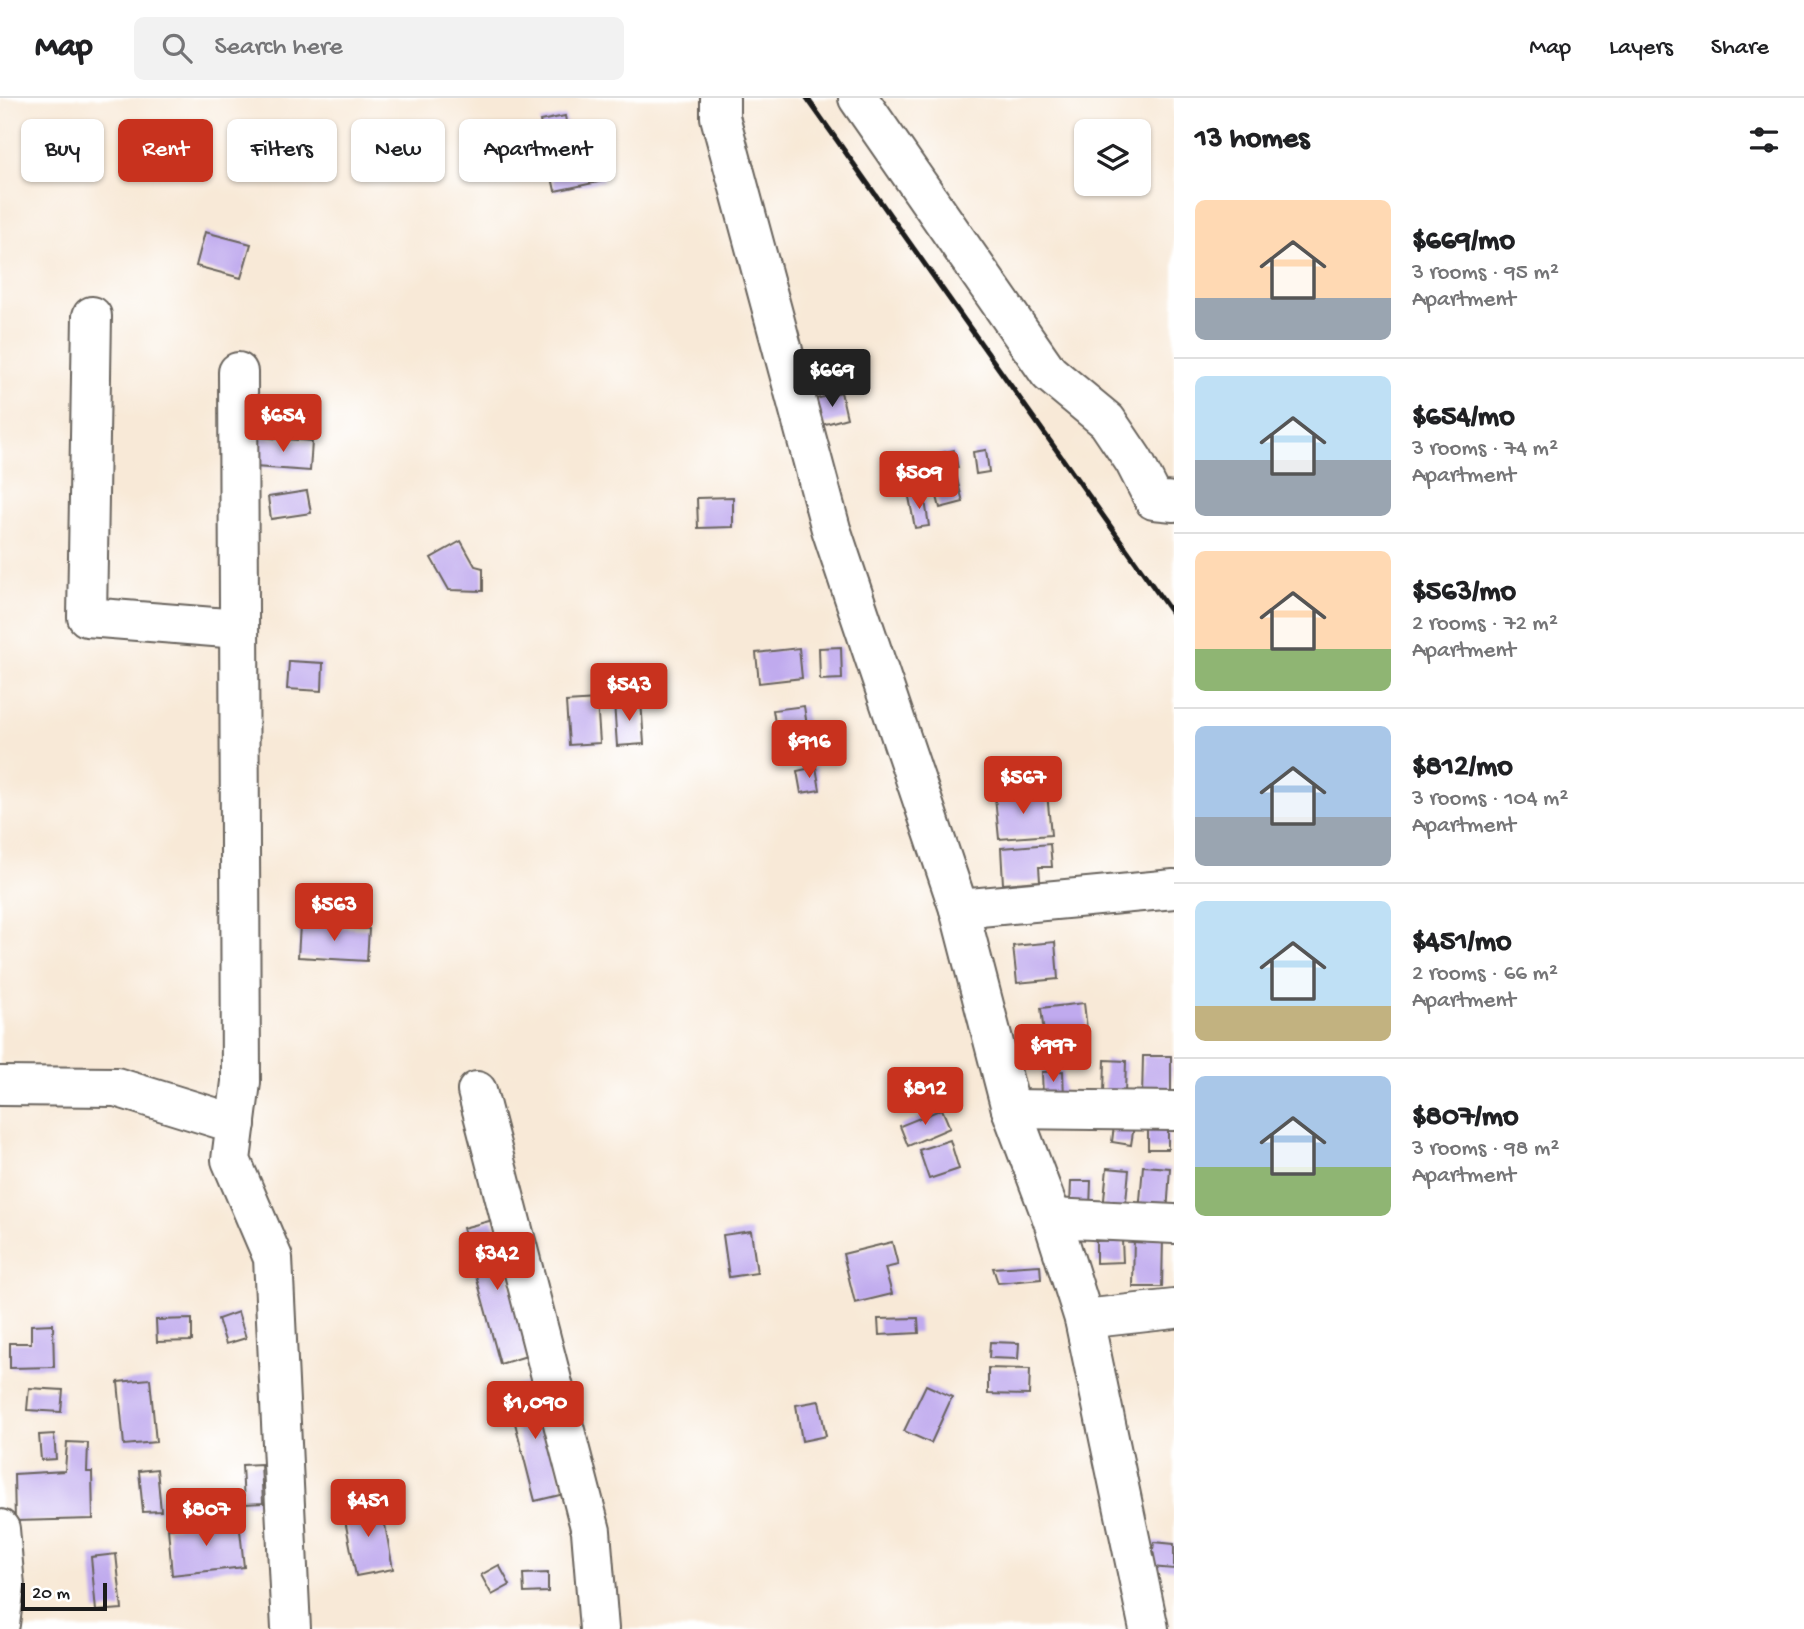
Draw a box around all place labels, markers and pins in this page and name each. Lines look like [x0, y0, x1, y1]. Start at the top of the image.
pin: $669 [791, 350, 873, 409]
pin: $654 [242, 394, 324, 454]
pin: $509 [878, 452, 960, 511]
pin: $543 [588, 664, 670, 723]
pin: $916 [768, 720, 850, 780]
pin: $567 [982, 756, 1064, 816]
pin: $563 [293, 884, 375, 943]
pin: $997 [1012, 1024, 1094, 1084]
pin: $812 [884, 1068, 966, 1127]
pin: $342 [456, 1232, 538, 1292]
pin: $1,090 [478, 1382, 592, 1441]
pin: $451 [327, 1480, 409, 1539]
pin: $807 [165, 1488, 247, 1548]

